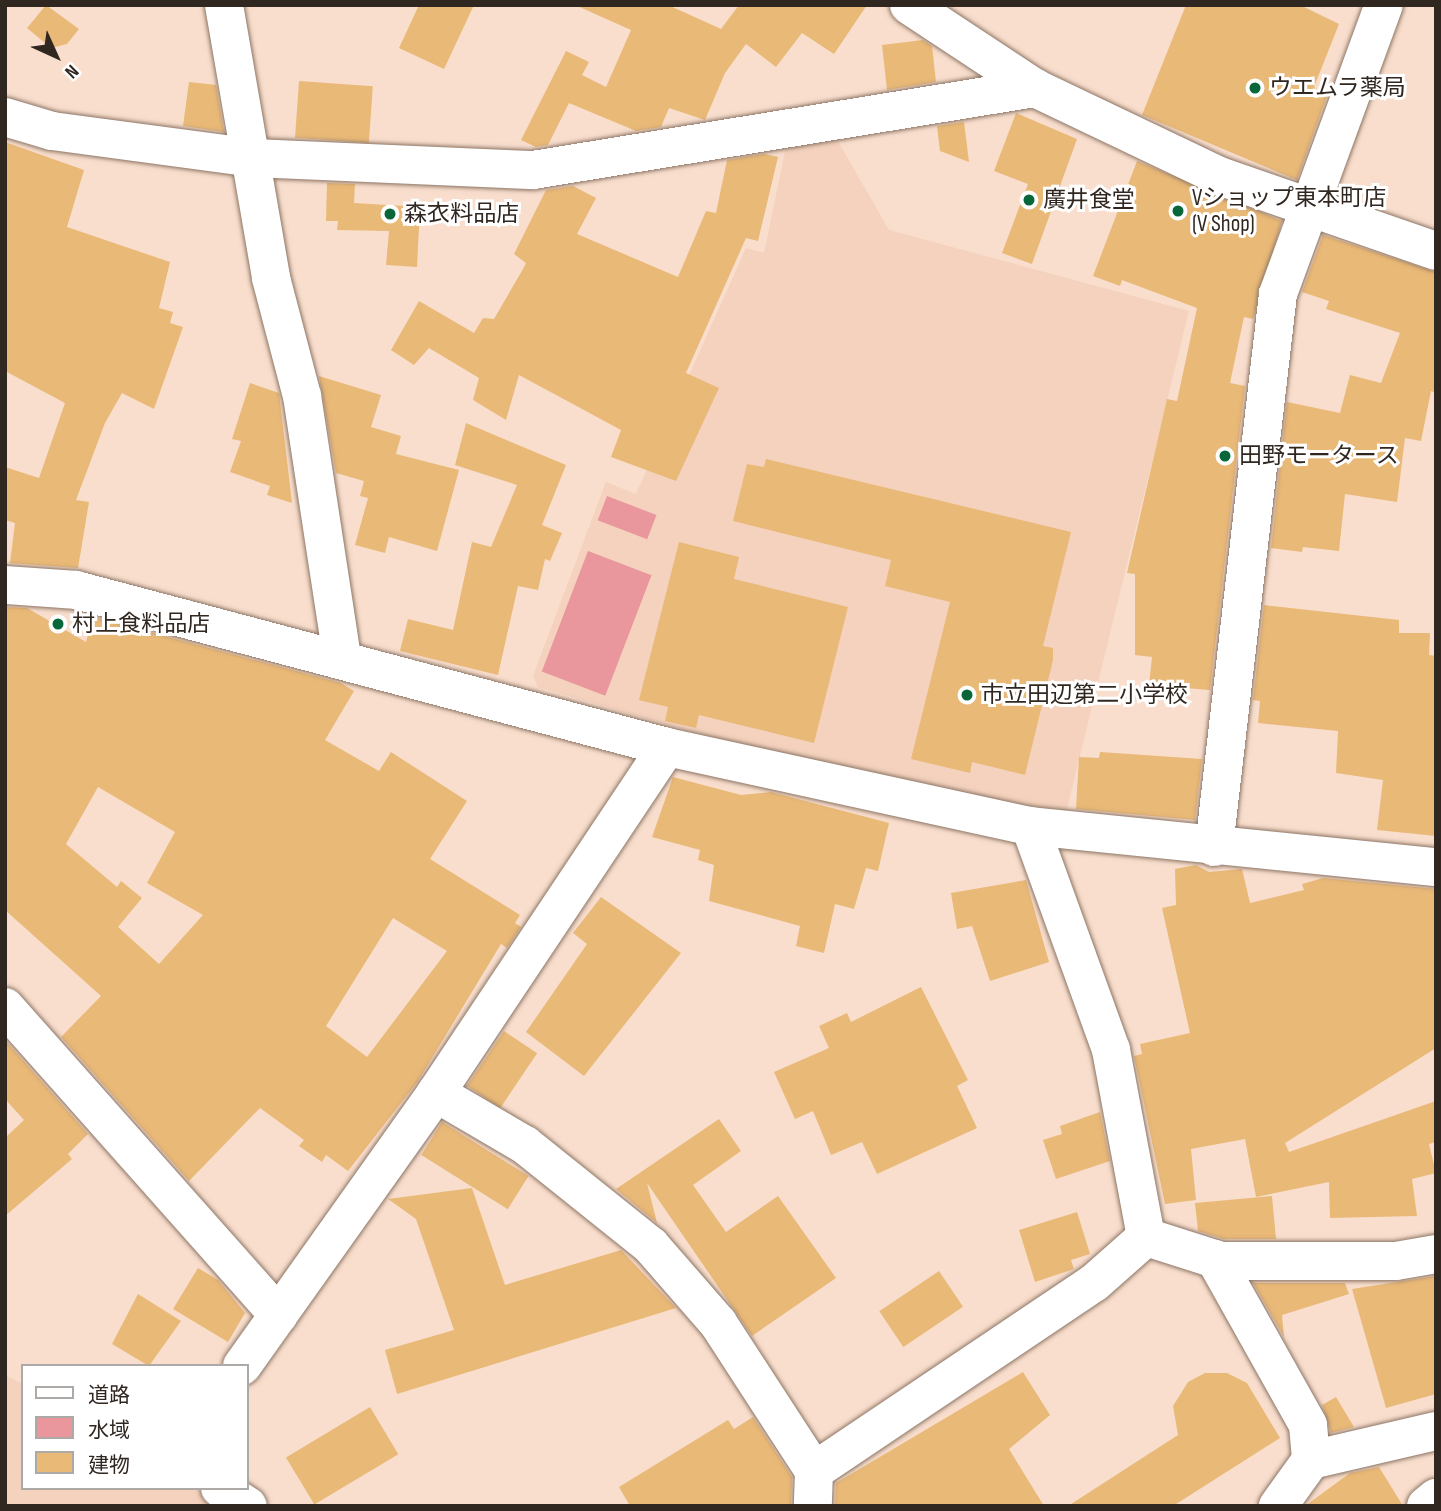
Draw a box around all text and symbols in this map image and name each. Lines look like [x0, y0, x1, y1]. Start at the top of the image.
north arrow [21, 21, 91, 91]
text: N [59, 59, 83, 83]
place label: ウエムラ薬局 [1269, 74, 1407, 102]
marker: ウエムラ薬局 [1247, 80, 1263, 96]
place label: Vショップ東本町店 (V Shop) [1192, 184, 1386, 238]
place label: 廣井食堂 [1043, 186, 1135, 214]
marker: 廣井食堂 [1021, 192, 1037, 208]
place label: 森衣料品店 [404, 200, 519, 228]
marker: Vショップ東本町店 (V Shop) [1170, 203, 1186, 219]
marker: 森衣料品店 [382, 206, 398, 222]
place label: 田野モータース [1239, 442, 1400, 470]
marker: 田野モータース [1217, 448, 1233, 464]
place label: 村上食料品店 [72, 610, 210, 638]
marker: 村上食料品店 [50, 616, 66, 632]
place label: 市立田辺第二小学校 [981, 681, 1188, 709]
marker: 市立田辺第二小学校 [959, 687, 975, 703]
legend [21, 1364, 248, 1490]
text: 道路 [88, 1383, 130, 1408]
text: 水域 [88, 1418, 130, 1443]
text: 建物 [88, 1453, 130, 1478]

